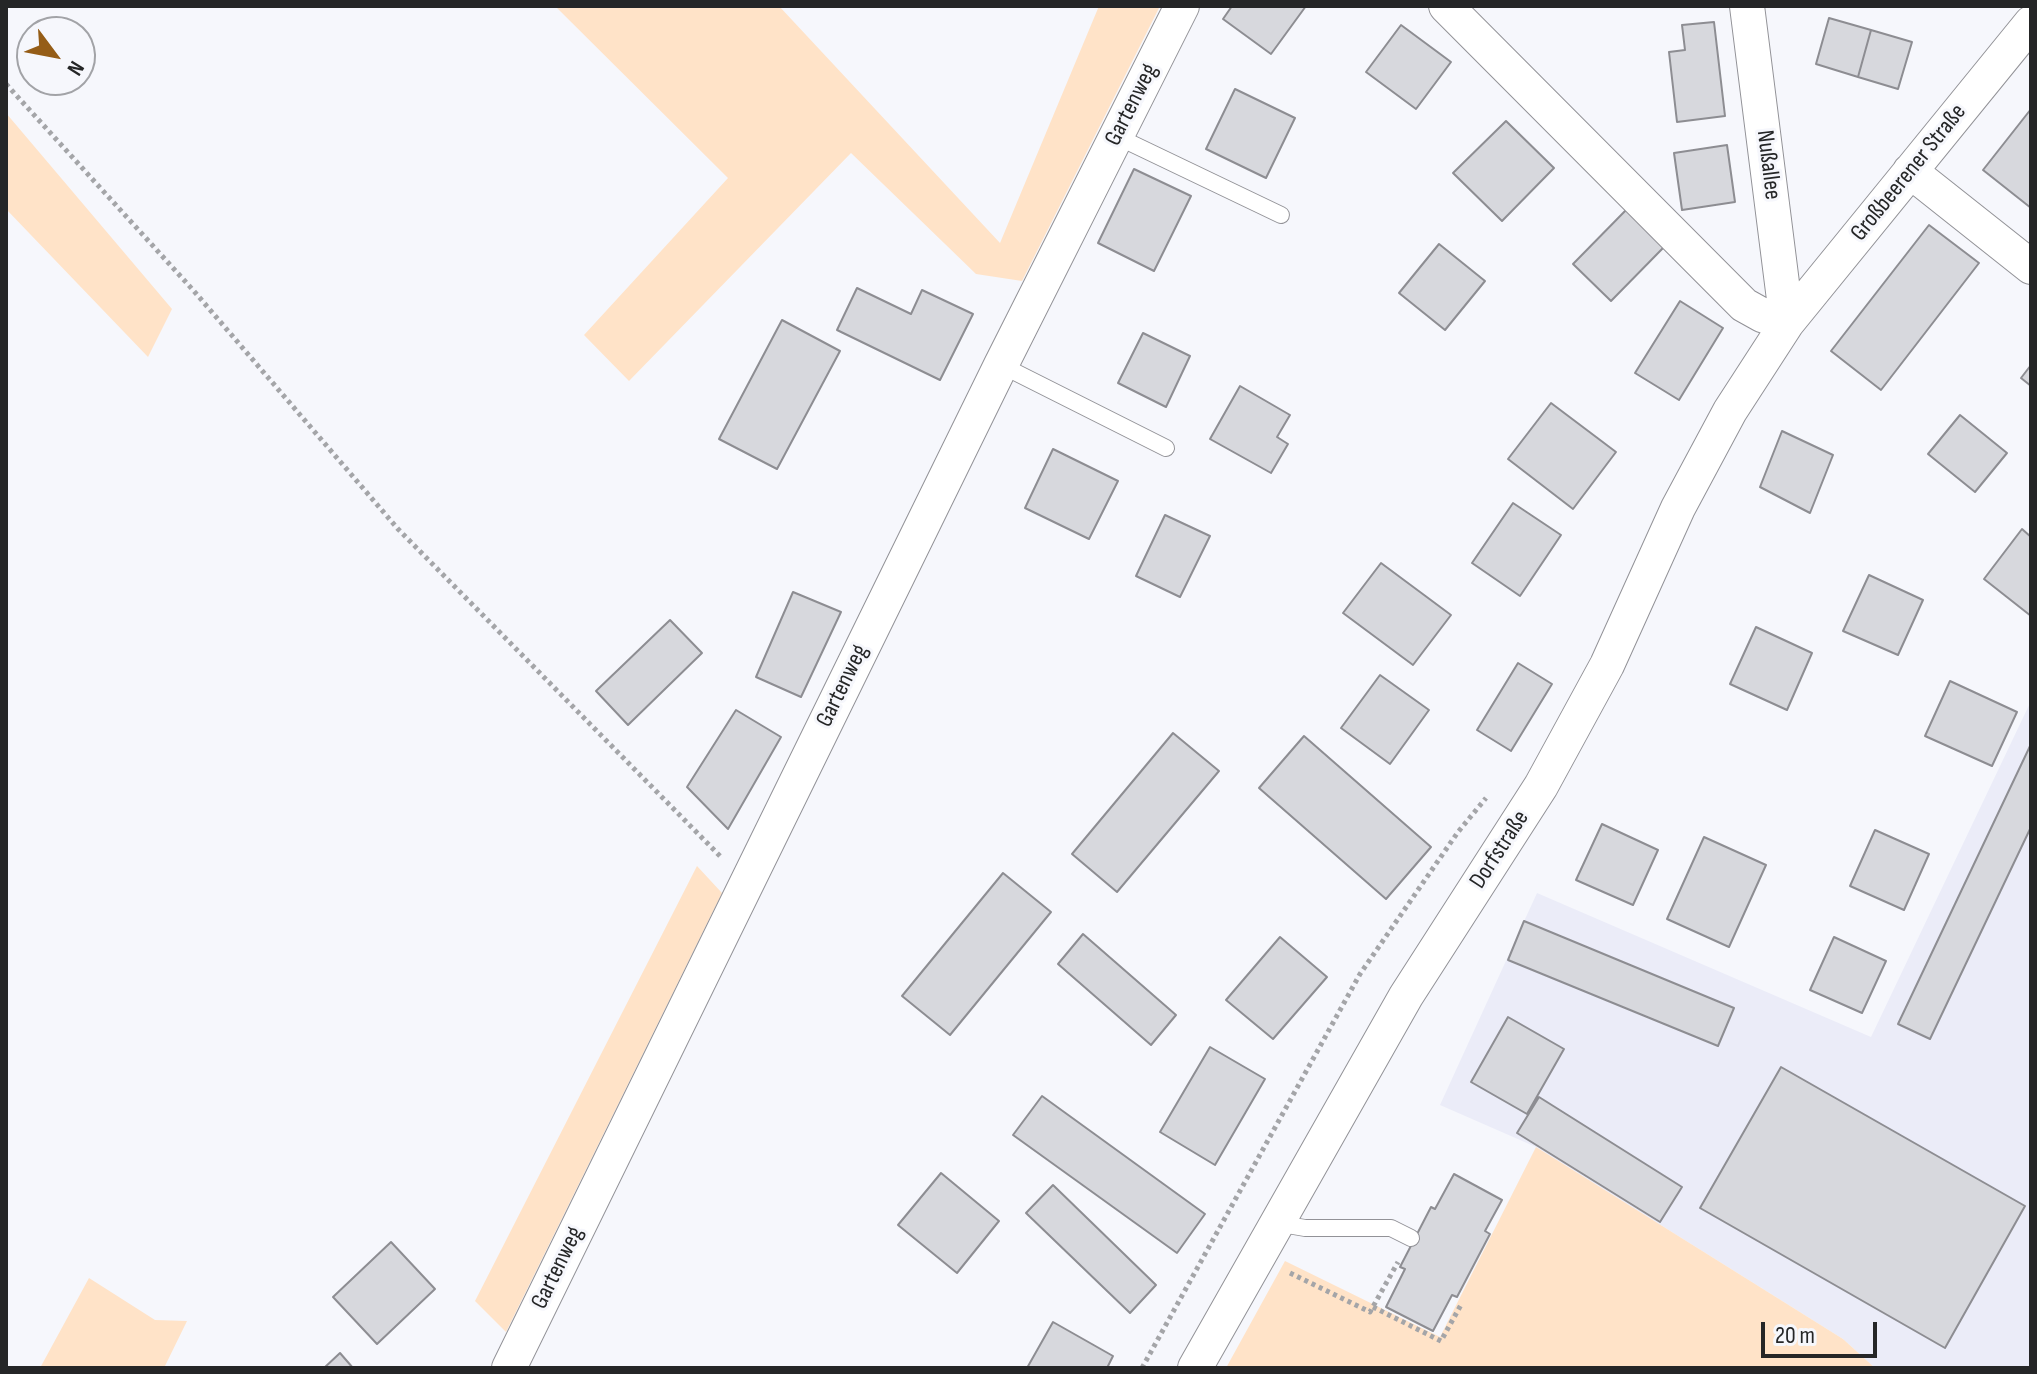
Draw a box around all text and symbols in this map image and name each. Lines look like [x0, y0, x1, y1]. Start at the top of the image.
north arrow [16, 16, 96, 96]
text: N [61, 56, 90, 80]
street label: Gartenweg [1099, 59, 1165, 151]
street label: Großbeerener Straße [1845, 99, 1973, 247]
street label: Nußallee [1749, 129, 1787, 201]
street label: Gartenweg [811, 640, 875, 732]
street label: Dorfstraße [1464, 806, 1536, 894]
street label: Gartenweg [526, 1222, 590, 1314]
scale bar [1765, 1306, 1881, 1356]
text: 20 m [1775, 1321, 1815, 1350]

